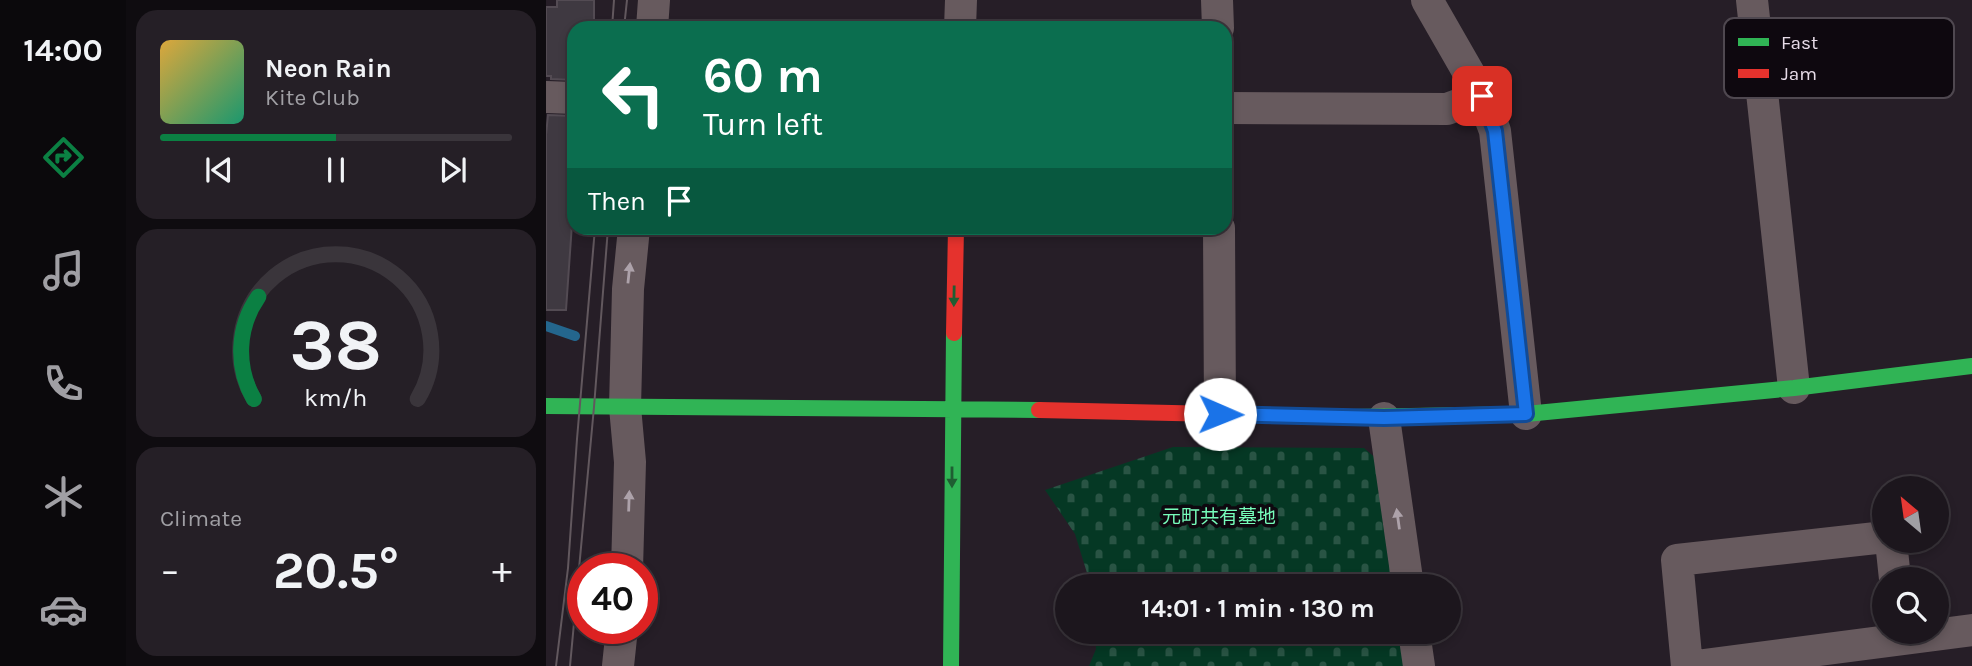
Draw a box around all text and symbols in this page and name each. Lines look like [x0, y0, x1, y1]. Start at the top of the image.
legend [1724, 18, 1954, 98]
text: 14:00 [23, 32, 103, 69]
text: Fast [1781, 32, 1818, 54]
text: 60 m [703, 47, 823, 104]
icon: left [588, 49, 679, 140]
text: Neon Rain [265, 53, 392, 84]
text: Jam [1781, 63, 1817, 85]
pin [1452, 66, 1512, 126]
icon: arrive [1463, 77, 1501, 115]
text: Kite Club [265, 84, 360, 111]
text: Turn left [703, 106, 823, 143]
icon: directions [39, 133, 88, 182]
icon: previous [200, 151, 238, 189]
icon: pause [317, 151, 355, 189]
icon: next [434, 151, 472, 189]
icon: arrive [660, 182, 698, 220]
text: Then [588, 186, 646, 217]
icon: music [39, 246, 88, 295]
one-way arrow [624, 262, 635, 284]
one-way arrow [949, 285, 960, 307]
text: 38 [290, 302, 382, 387]
icon: phone [39, 359, 88, 408]
position arrow [1183, 377, 1257, 451]
text: km/h [304, 383, 368, 412]
one-way arrow [946, 466, 957, 488]
icon: climate [39, 472, 88, 521]
north arrow [1872, 476, 1950, 553]
map controls [1872, 476, 1949, 644]
one-way arrow [623, 489, 634, 511]
text: Climate [160, 505, 242, 532]
park label: 元町共有墓地 [1162, 506, 1276, 528]
one-way arrow [1392, 508, 1403, 530]
text: 20.5° [273, 540, 399, 601]
text: − [160, 548, 180, 593]
text: + [492, 548, 512, 593]
speed limit sign: 40 [567, 553, 658, 644]
button: search [1872, 567, 1949, 644]
icon: car [39, 585, 88, 634]
text: 14:01 · 1 min · 130 m [1141, 593, 1375, 624]

